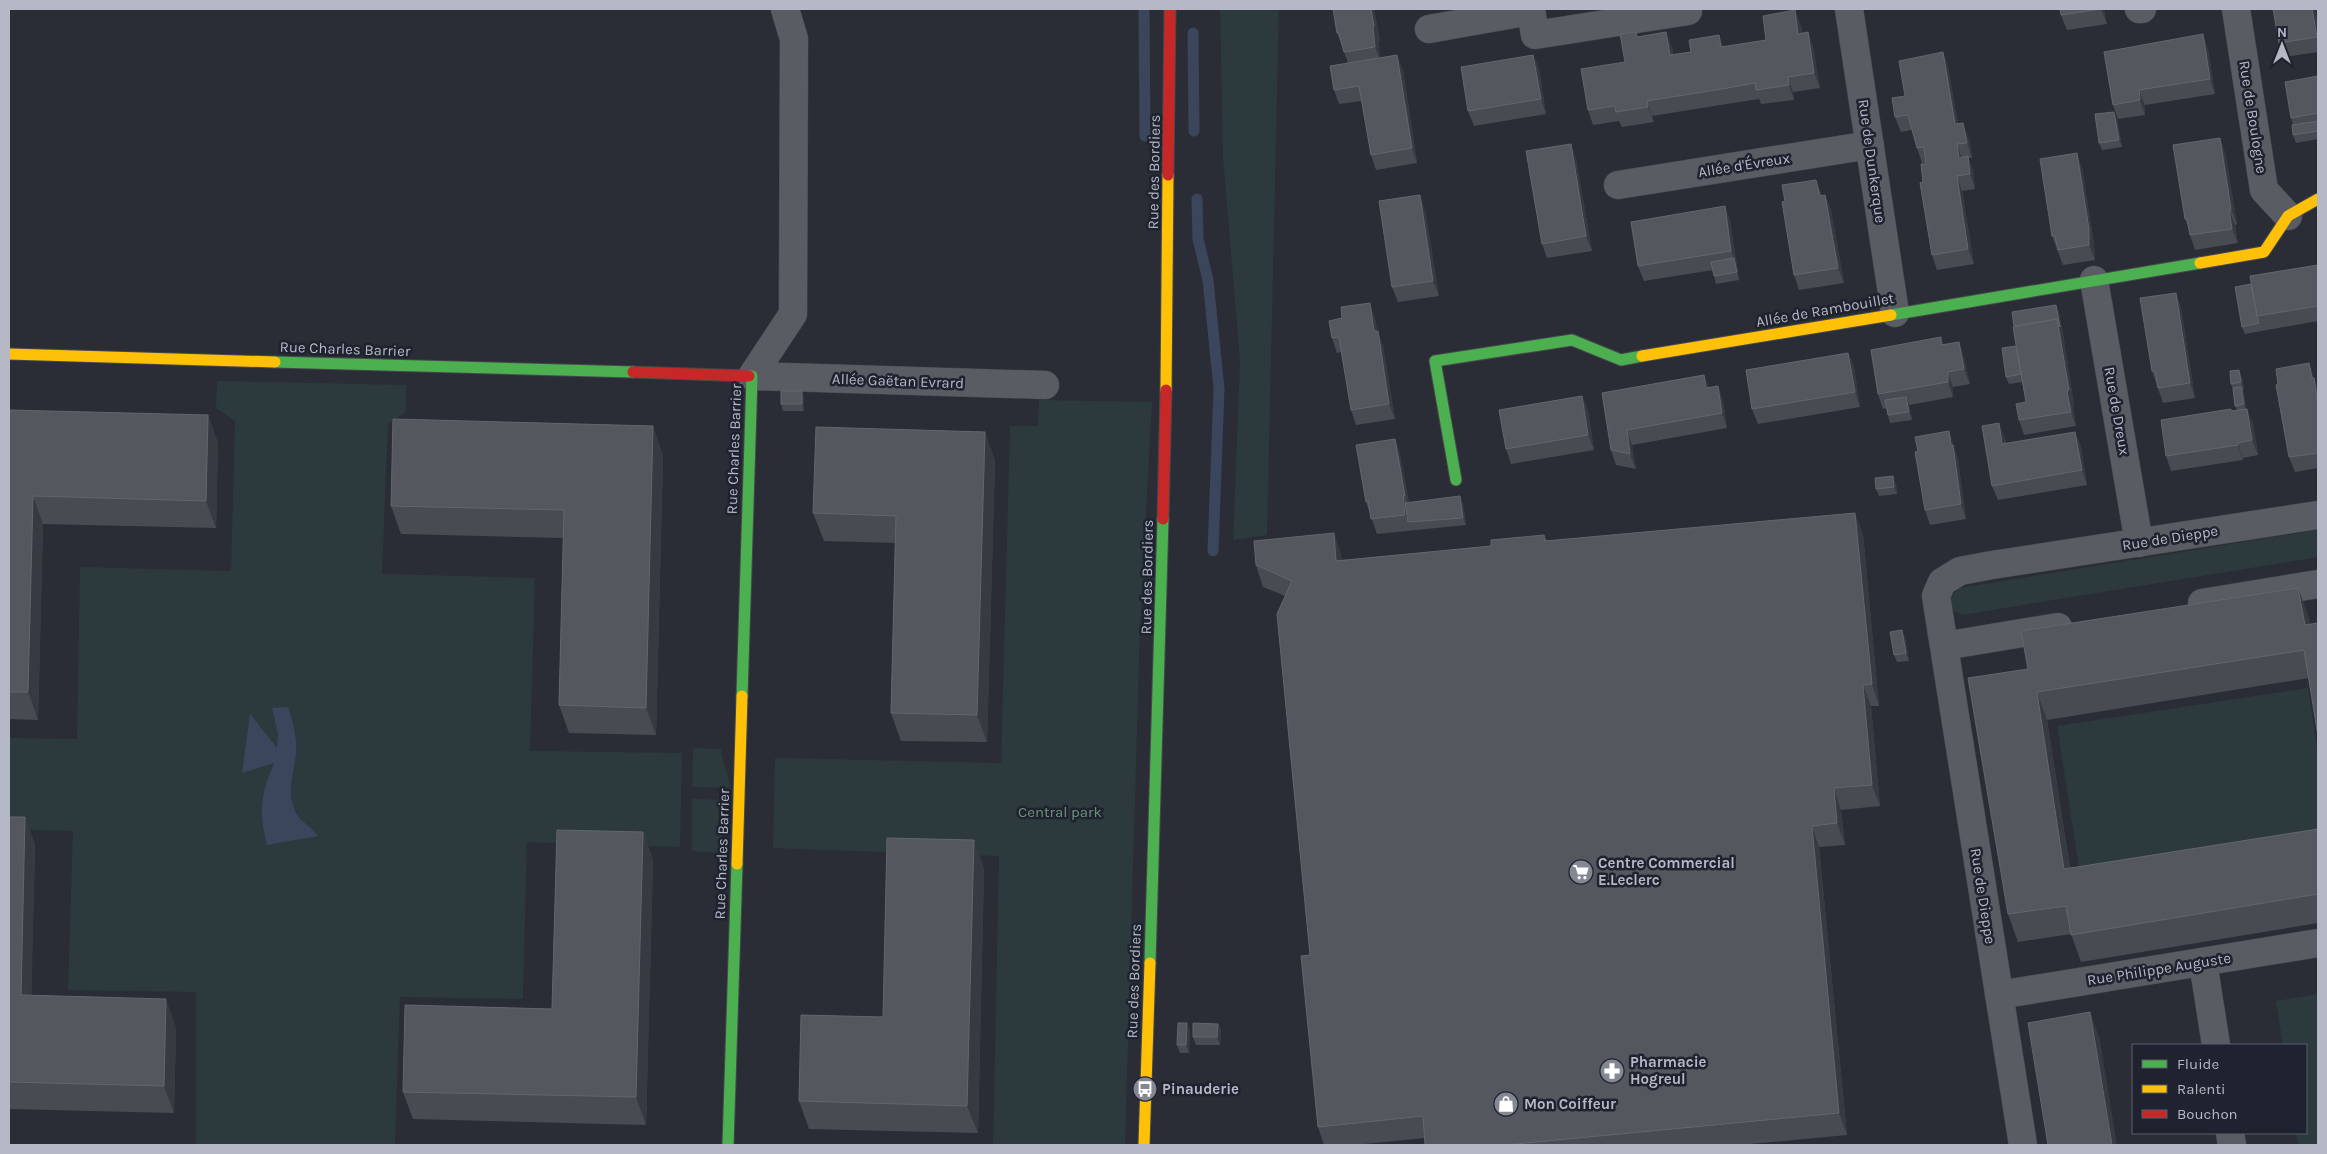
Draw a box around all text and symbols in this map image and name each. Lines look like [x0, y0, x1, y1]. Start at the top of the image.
north arrow [2257, 20, 2307, 70]
text: N [2277, 24, 2287, 41]
street label: Rue de Boulogne [2235, 59, 2271, 175]
street label: Rue de Dunkerque [1854, 98, 1890, 224]
street label: Rue des Bordiers [1144, 114, 1164, 230]
street label: Allée d'Évreux [1697, 149, 1792, 181]
street label: Allée de Rambouillet [1755, 289, 1896, 331]
street label: Rue Charles Barrier [279, 338, 411, 360]
street label: Rue de Dreux [2100, 365, 2134, 457]
street label: Allée Gaëtan Evrard [832, 370, 964, 392]
street label: Rue Charles Barrier [723, 383, 745, 515]
street label: Rue des Bordiers [1137, 519, 1157, 635]
street label: Rue de Dieppe [2121, 522, 2219, 554]
street label: Rue Charles Barrier [711, 788, 733, 920]
park label: Central park [1018, 803, 1102, 821]
street label: Rue de Dieppe [1967, 847, 1999, 945]
place label: Centre Commercial E.Leclerc [1598, 854, 1735, 889]
supermarket icon: Centre Commercial E.Leclerc [1568, 859, 1594, 885]
street label: Rue des Bordiers [1123, 923, 1145, 1039]
street label: Rue Philippe Auguste [2086, 949, 2232, 989]
legend [2132, 1044, 2307, 1134]
place label: Pharmacie Hogreul [1630, 1053, 1707, 1088]
text: Fluide [2177, 1055, 2219, 1073]
pharmacy icon: Pharmacie Hogreul [1599, 1058, 1625, 1084]
bus stop icon: Pinauderie [1132, 1076, 1158, 1102]
place label: Pinauderie [1162, 1080, 1239, 1098]
text: Ralenti [2177, 1080, 2226, 1098]
shop icon: Mon Coiffeur [1493, 1091, 1519, 1117]
place label: Mon Coiffeur [1524, 1095, 1616, 1113]
text: Bouchon [2177, 1105, 2238, 1123]

